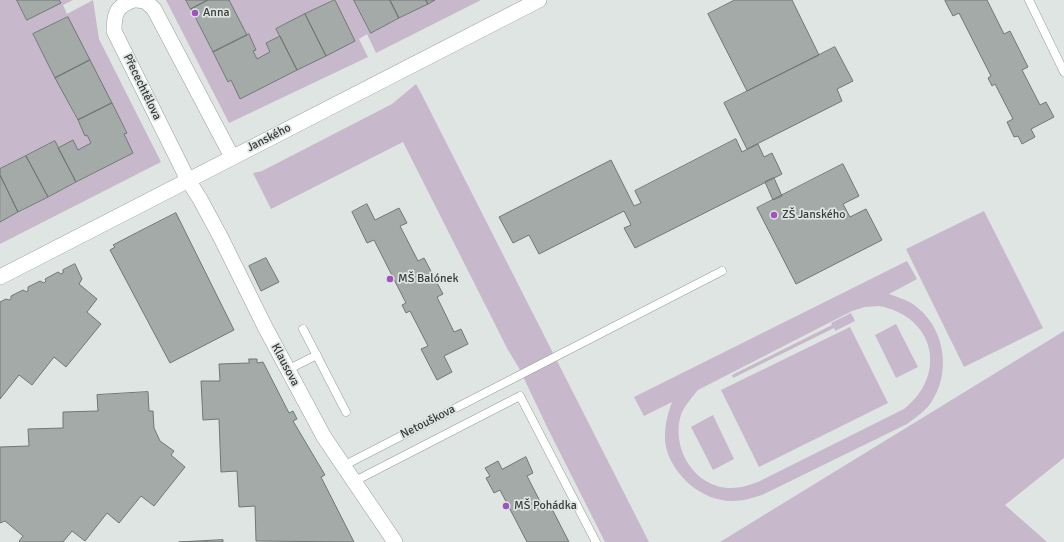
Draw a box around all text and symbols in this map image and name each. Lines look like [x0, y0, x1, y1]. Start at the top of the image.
place label: Anna [203, 6, 230, 20]
marker: Anna [190, 8, 200, 18]
street label: Přecechtělova [120, 52, 164, 122]
street label: Janského [245, 121, 293, 155]
place label: ZŠ Janského [782, 208, 846, 222]
marker: ZŠ Janského [769, 210, 779, 220]
place label: MŠ Balónek [398, 272, 459, 286]
marker: MŠ Balónek [385, 274, 395, 284]
street label: Klausova [268, 341, 302, 389]
street label: Netouškova [398, 402, 458, 442]
place label: MŠ Pohádka [514, 499, 577, 513]
marker: MŠ Pohádka [501, 501, 511, 511]

